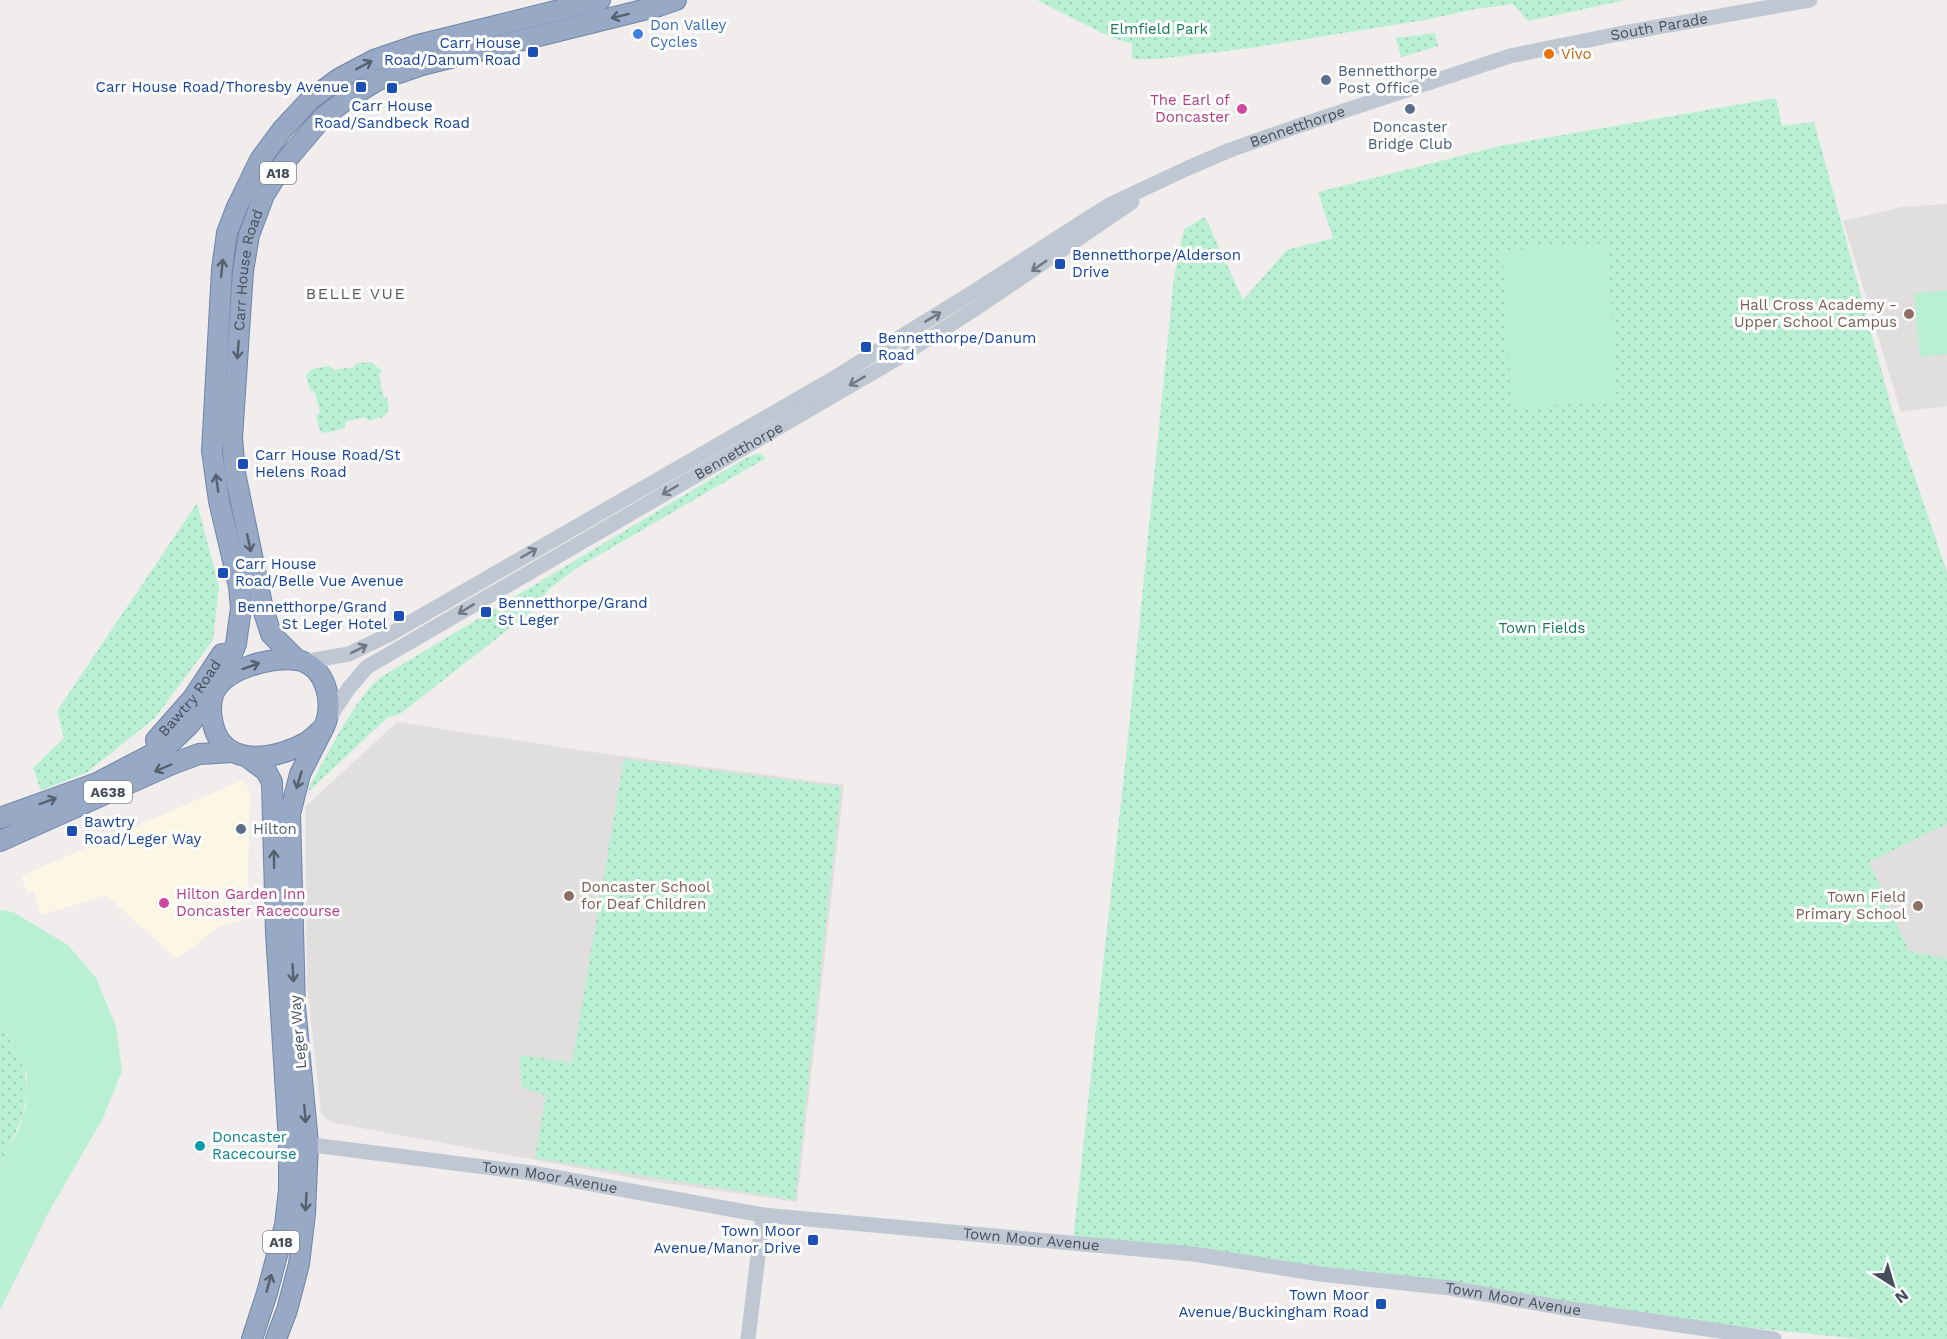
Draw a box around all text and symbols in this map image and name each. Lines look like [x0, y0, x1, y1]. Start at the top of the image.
street label: South Parade [1609, 9, 1709, 44]
one-way arrow [610, 11, 629, 22]
place label: Don Valley Cycles [650, 16, 726, 51]
park label: Elmfield Park [1110, 20, 1209, 38]
marker: Don Valley Cycles [631, 27, 645, 41]
place label: Carr House Road/Danum Road [384, 34, 521, 69]
marker: Carr House Road/Danum Road [526, 45, 540, 59]
place label: Vivo [1561, 45, 1592, 63]
marker: Vivo [1542, 47, 1556, 61]
one-way arrow [355, 59, 372, 71]
place label: Bennetthorpe Post Office [1338, 62, 1438, 97]
marker: Bennetthorpe Post Office [1319, 73, 1333, 87]
place label: Carr House Road/Thoresby Avenue [96, 78, 349, 96]
marker: Carr House Road/Thoresby Avenue [354, 80, 368, 94]
marker: Carr House Road/Sandbeck Road [385, 81, 399, 95]
place label: The Earl of Doncaster [1150, 91, 1230, 126]
place label: Carr House Road/Sandbeck Road [314, 97, 470, 132]
marker: The Earl of Doncaster [1235, 102, 1249, 116]
street label: Bennetthorpe [1247, 102, 1347, 151]
marker: Doncaster Bridge Club [1403, 102, 1417, 116]
place label: Doncaster Bridge Club [1368, 118, 1452, 153]
road number: A18 [260, 162, 296, 184]
street label: Carr House Road [230, 207, 267, 331]
place label: Bennetthorpe/Alderson Drive [1072, 246, 1241, 281]
marker: Bennetthorpe/Alderson Drive [1053, 257, 1067, 271]
one-way arrow [217, 259, 228, 278]
one-way arrow [1032, 260, 1048, 272]
district label: BELLE VUE [306, 284, 406, 303]
place label: Hall Cross Academy - Upper School Campus [1734, 296, 1897, 331]
marker: Hall Cross Academy - Upper School Campus [1902, 307, 1916, 321]
one-way arrow [924, 310, 941, 322]
place label: Bennetthorpe/Danum Road [878, 329, 1036, 364]
one-way arrow [232, 340, 243, 359]
marker: Bennetthorpe/Danum Road [859, 340, 873, 354]
one-way arrow [849, 376, 866, 388]
street label: Bennetthorpe [691, 418, 786, 484]
place label: Carr House Road/St Helens Road [255, 446, 401, 481]
marker: Carr House Road/St Helens Road [236, 457, 250, 471]
one-way arrow [211, 474, 222, 494]
one-way arrow [662, 484, 679, 496]
one-way arrow [244, 533, 255, 553]
one-way arrow [520, 547, 537, 559]
place label: Carr House Road/Belle Vue Avenue [235, 555, 404, 590]
marker: Carr House Road/Belle Vue Avenue [216, 566, 230, 580]
place label: Bennetthorpe/Grand St Leger [498, 594, 648, 629]
place label: Bennetthorpe/Grand St Leger Hotel [237, 598, 387, 633]
one-way arrow [458, 604, 475, 616]
marker: Bennetthorpe/Grand St Leger [479, 605, 493, 619]
marker: Bennetthorpe/Grand St Leger Hotel [392, 609, 406, 623]
park label: Town Fields [1499, 619, 1585, 637]
one-way arrow [350, 643, 368, 655]
street label: Bawtry Road [154, 656, 225, 740]
one-way arrow [241, 660, 260, 671]
one-way arrow [154, 763, 172, 774]
one-way arrow [293, 770, 304, 789]
road number: A638 [84, 781, 132, 803]
one-way arrow [39, 795, 57, 806]
place label: Bawtry Road/Leger Way [84, 813, 202, 848]
place label: Hilton [253, 820, 297, 838]
marker: Hilton [234, 822, 248, 836]
marker: Bawtry Road/Leger Way [65, 824, 79, 838]
one-way arrow [268, 849, 280, 869]
place label: Doncaster School for Deaf Children [581, 878, 711, 913]
place label: Hilton Garden Inn Doncaster Racecourse [176, 885, 340, 920]
place label: Town Field Primary School [1795, 888, 1906, 923]
marker: Doncaster School for Deaf Children [562, 889, 576, 903]
marker: Hilton Garden Inn Doncaster Racecourse [157, 896, 171, 910]
marker: Town Field Primary School [1911, 899, 1925, 913]
one-way arrow [288, 963, 299, 983]
street label: Leger Way [286, 994, 310, 1070]
one-way arrow [300, 1104, 311, 1123]
place label: Doncaster Racecourse [212, 1128, 297, 1163]
marker: Doncaster Racecourse [193, 1139, 207, 1153]
street label: Town Moor Avenue [481, 1158, 619, 1197]
one-way arrow [300, 1191, 311, 1211]
place label: Town Moor Avenue/Manor Drive [654, 1222, 801, 1257]
street label: Town Moor Avenue [962, 1224, 1100, 1254]
road number: A18 [263, 1231, 299, 1253]
marker: Town Moor Avenue/Manor Drive [806, 1233, 820, 1247]
north arrow [1863, 1255, 1923, 1315]
one-way arrow [264, 1274, 276, 1293]
street label: Town Moor Avenue [1445, 1279, 1582, 1320]
text: N [1891, 1285, 1912, 1308]
place label: Town Moor Avenue/Buckingham Road [1178, 1286, 1369, 1321]
marker: Town Moor Avenue/Buckingham Road [1374, 1297, 1388, 1311]

